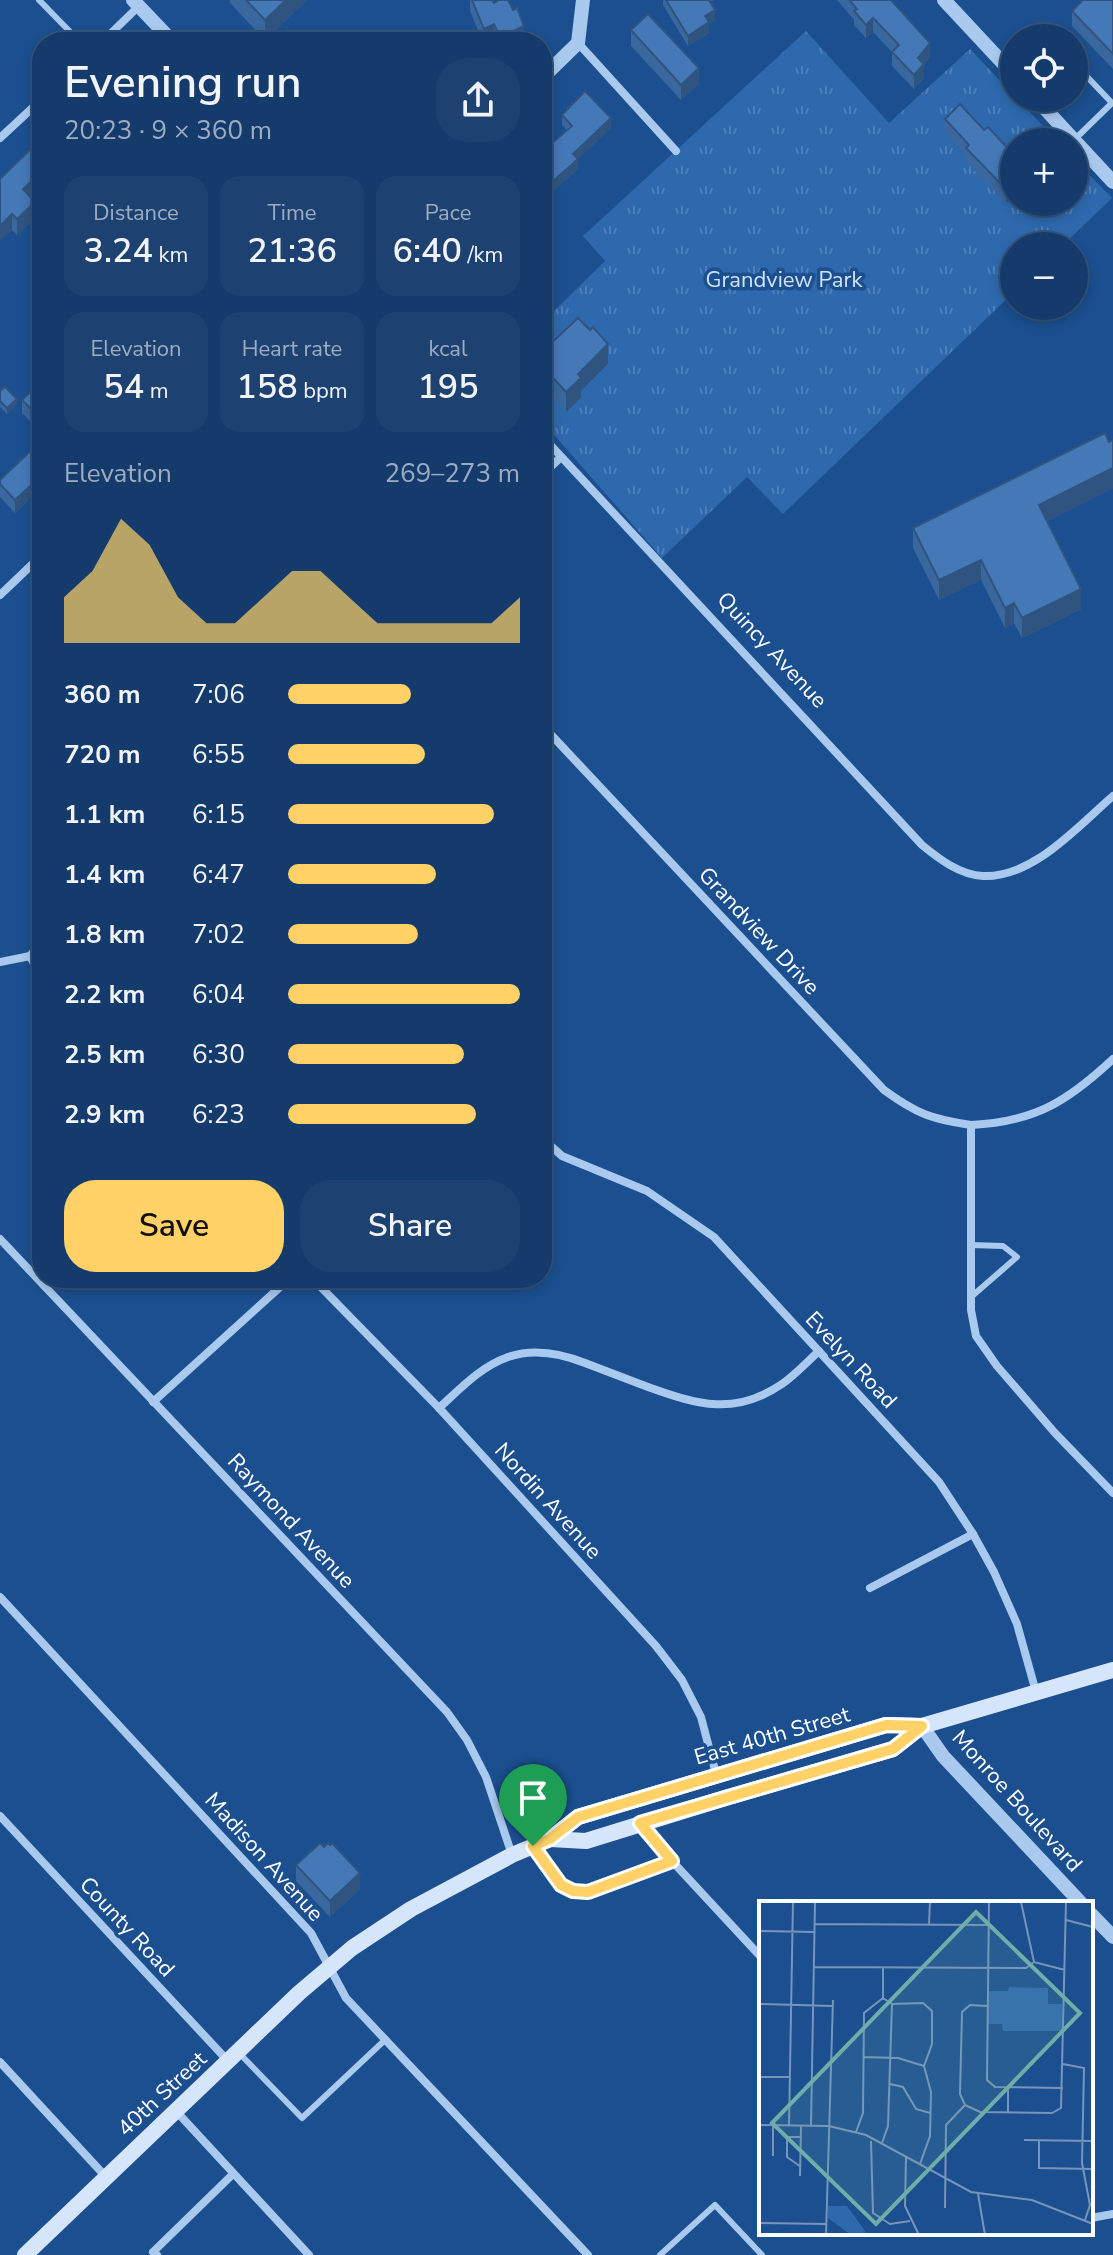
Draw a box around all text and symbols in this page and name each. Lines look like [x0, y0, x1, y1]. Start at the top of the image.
map controls [1000, 24, 1088, 320]
button: locate [1000, 24, 1088, 112]
text: Evening run [64, 53, 302, 113]
button: share [436, 58, 520, 142]
text: 20:23 · 9 × 360 m [64, 113, 272, 148]
button: + [1000, 128, 1088, 216]
text: Distance [93, 198, 179, 228]
text: Time [268, 198, 316, 228]
text: Pace [425, 198, 471, 228]
text: 3.24 [84, 228, 153, 274]
text: 21:36 [247, 228, 337, 274]
text: 6:40 [393, 228, 462, 274]
button: − [1000, 232, 1088, 320]
text: km [153, 240, 188, 270]
text: /km [462, 240, 503, 270]
park label: Grandview Park [706, 265, 863, 295]
text: Elevation [90, 334, 182, 364]
text: Heart rate [242, 334, 342, 364]
text: kcal [429, 334, 468, 364]
text: 54 [103, 364, 144, 410]
text: 158 [236, 364, 298, 410]
text: 195 [417, 364, 479, 410]
text: m [144, 376, 169, 406]
text: bpm [298, 376, 348, 406]
text: Elevation [64, 456, 172, 491]
text: 269–273 m [384, 456, 520, 491]
street label: Quincy Avenue [710, 585, 834, 715]
text: 360 m [64, 677, 141, 712]
text: 7:06 [192, 677, 245, 712]
text: 720 m [64, 737, 141, 772]
text: 6:55 [192, 737, 245, 772]
text: 1.1 km [64, 797, 145, 832]
text: 6:15 [192, 797, 245, 832]
text: 1.4 km [64, 857, 145, 892]
text: 6:47 [192, 857, 245, 892]
street label: Grandview Drive [692, 860, 826, 1002]
text: 1.8 km [64, 917, 145, 952]
text: 7:02 [192, 917, 245, 952]
text: 2.2 km [64, 977, 145, 1012]
text: 6:04 [192, 977, 245, 1012]
text: 2.5 km [64, 1037, 145, 1072]
text: 6:30 [192, 1037, 245, 1072]
text: 2.9 km [64, 1097, 145, 1132]
text: 6:23 [192, 1097, 245, 1132]
button: Save [64, 1180, 284, 1272]
button: Share [300, 1180, 520, 1272]
street label: Evelyn Road [798, 1305, 904, 1415]
street label: Nordin Avenue [488, 1436, 608, 1566]
street label: Raymond Avenue [221, 1447, 361, 1595]
street label: East 40th Street [691, 1699, 854, 1773]
street label: Monroe Boulevard [945, 1723, 1089, 1879]
pin [499, 1764, 567, 1846]
icon: arrive [511, 1776, 555, 1820]
street label: Madison Avenue [198, 1786, 330, 1928]
street label: County Road [73, 1870, 181, 1984]
inset map [759, 1901, 1093, 2235]
street label: 40th Street [111, 2045, 214, 2143]

